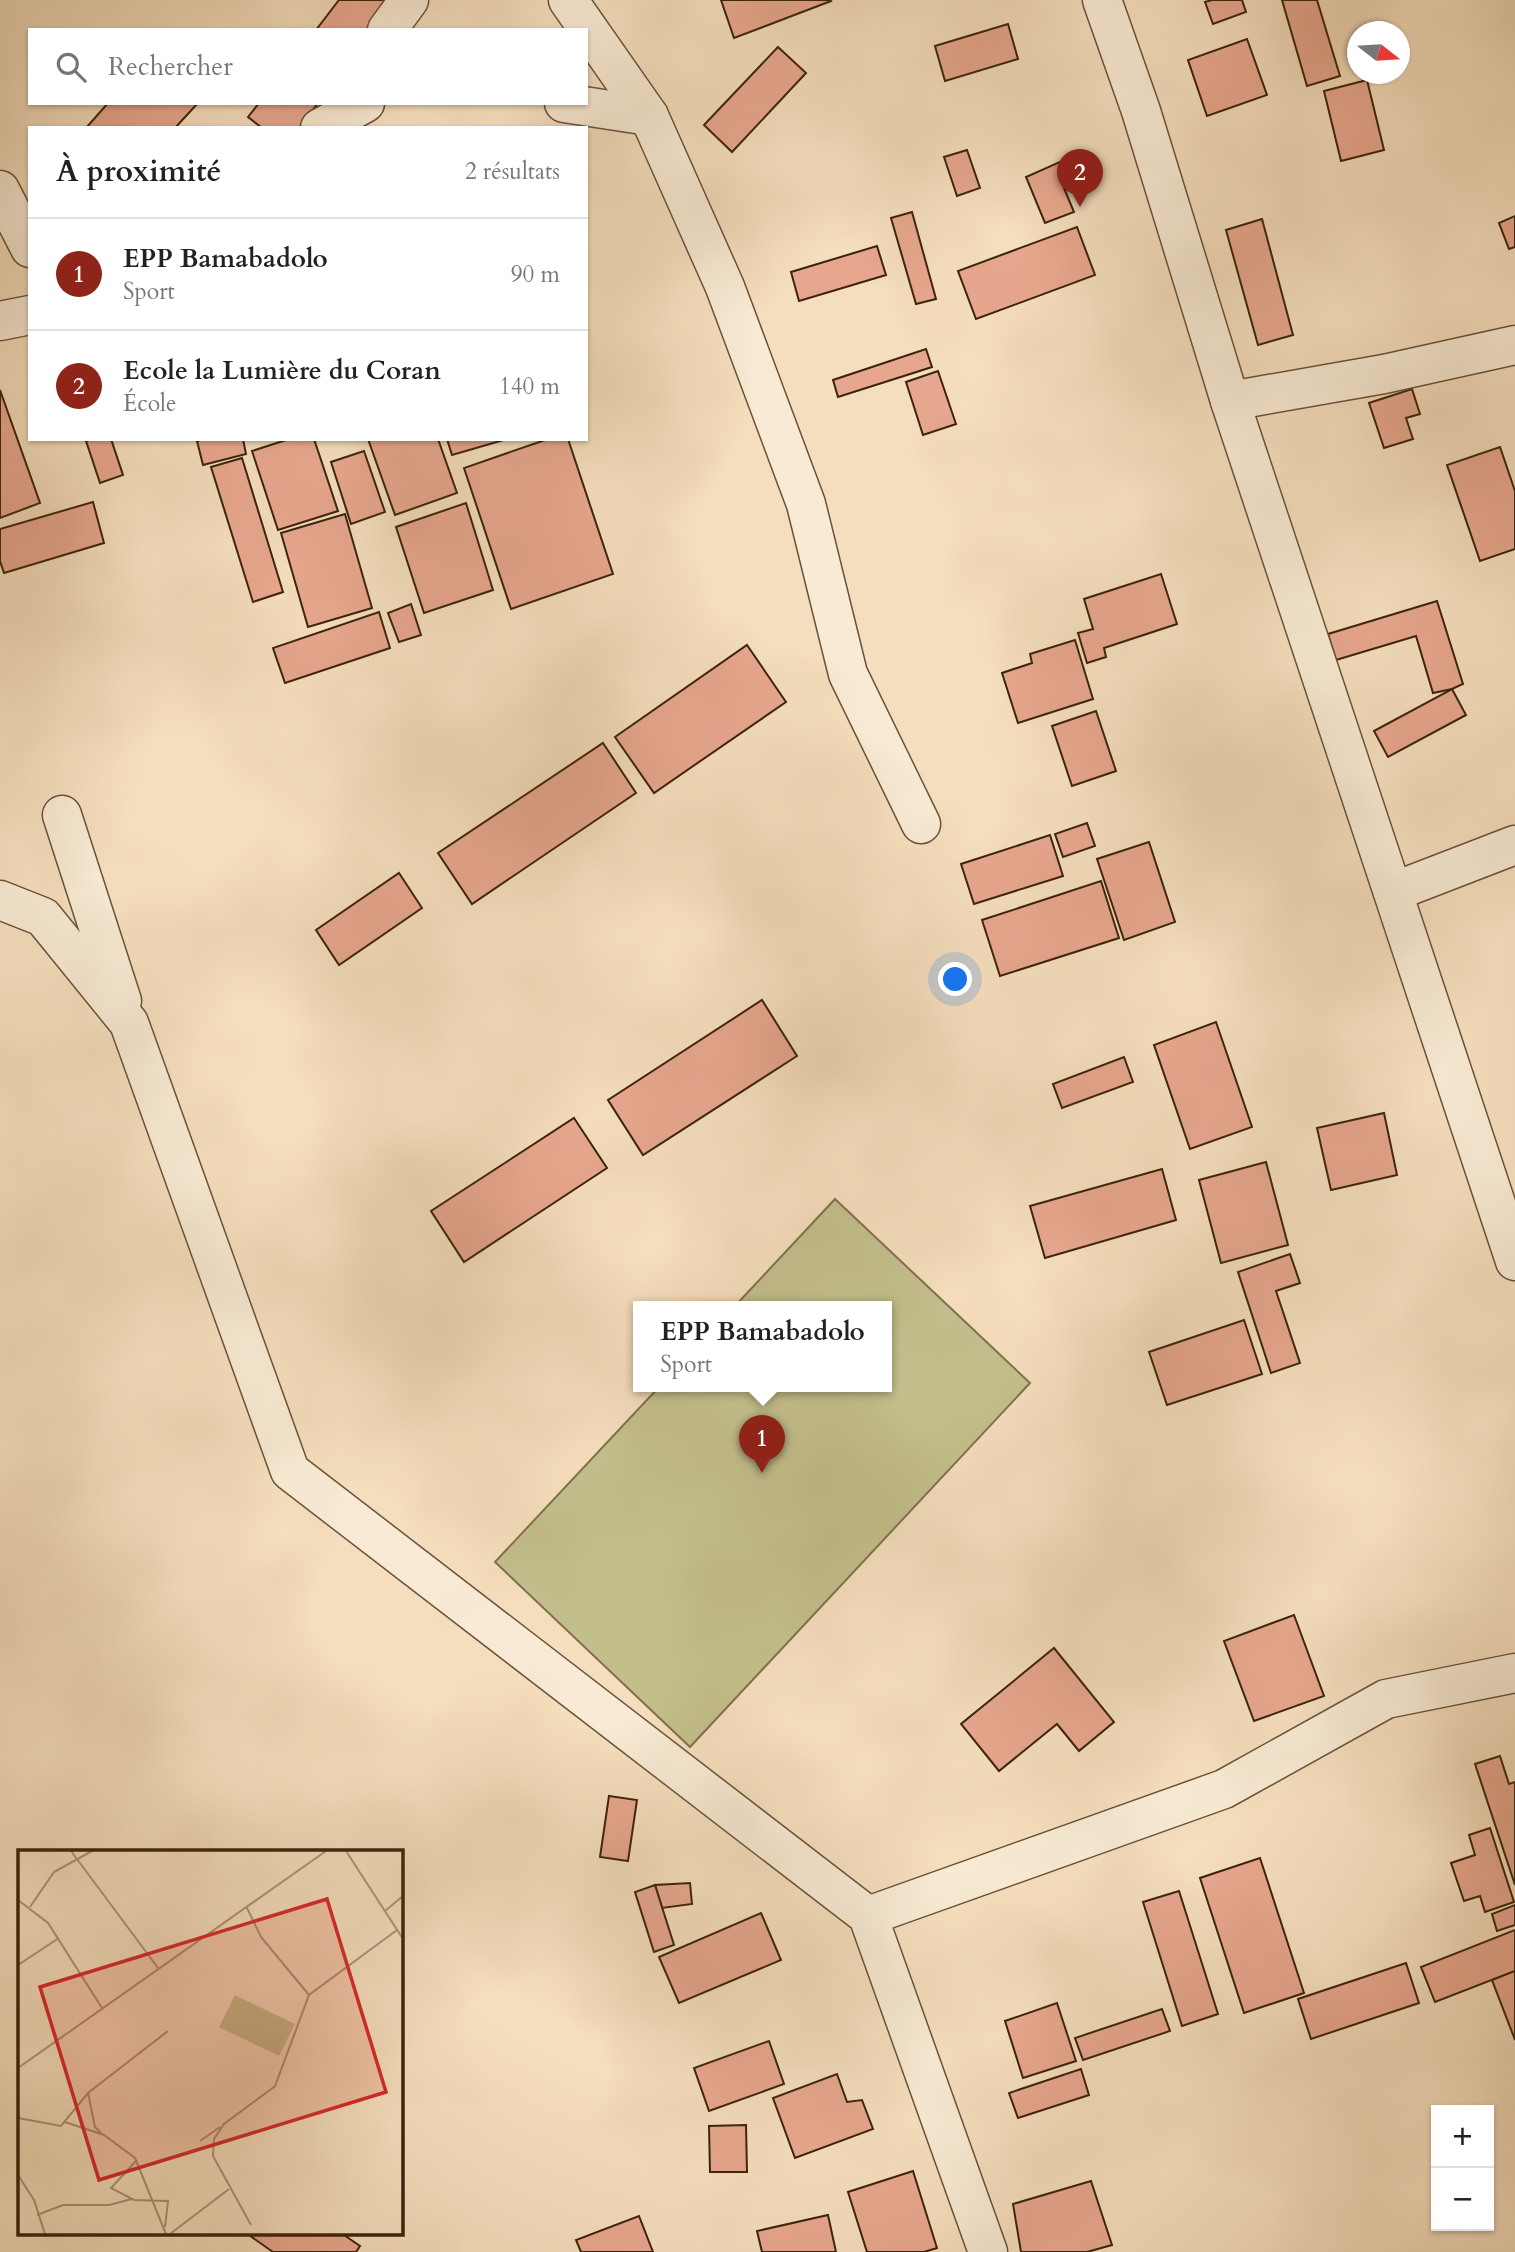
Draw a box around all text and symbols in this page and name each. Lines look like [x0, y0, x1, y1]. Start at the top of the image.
north arrow [1347, 21, 1410, 84]
search box [28, 28, 588, 105]
icon: search [52, 48, 90, 86]
text: Rechercher [108, 49, 233, 84]
pin: 2 [1057, 149, 1103, 207]
text: À proximité [56, 151, 221, 192]
text: 2 résultats [465, 156, 560, 187]
text: EPP Bamabadolo [123, 241, 328, 276]
text: 1 [73, 259, 85, 290]
text: 90 m [511, 259, 560, 290]
text: Sport [123, 276, 175, 307]
text: Ecole la Lumière du Coran [123, 353, 441, 388]
text: 2 [73, 371, 85, 402]
text: 140 m [499, 371, 560, 402]
text: École [123, 388, 176, 419]
your location [938, 962, 972, 996]
popup [633, 1301, 892, 1392]
text: EPP Bamabadolo [660, 1314, 865, 1349]
text: Sport [660, 1349, 712, 1380]
pin: 1 [739, 1415, 785, 1473]
inset map [18, 1850, 402, 2234]
map controls [1431, 2105, 1494, 2231]
button: + [1431, 2105, 1494, 2168]
button: − [1431, 2168, 1494, 2231]

